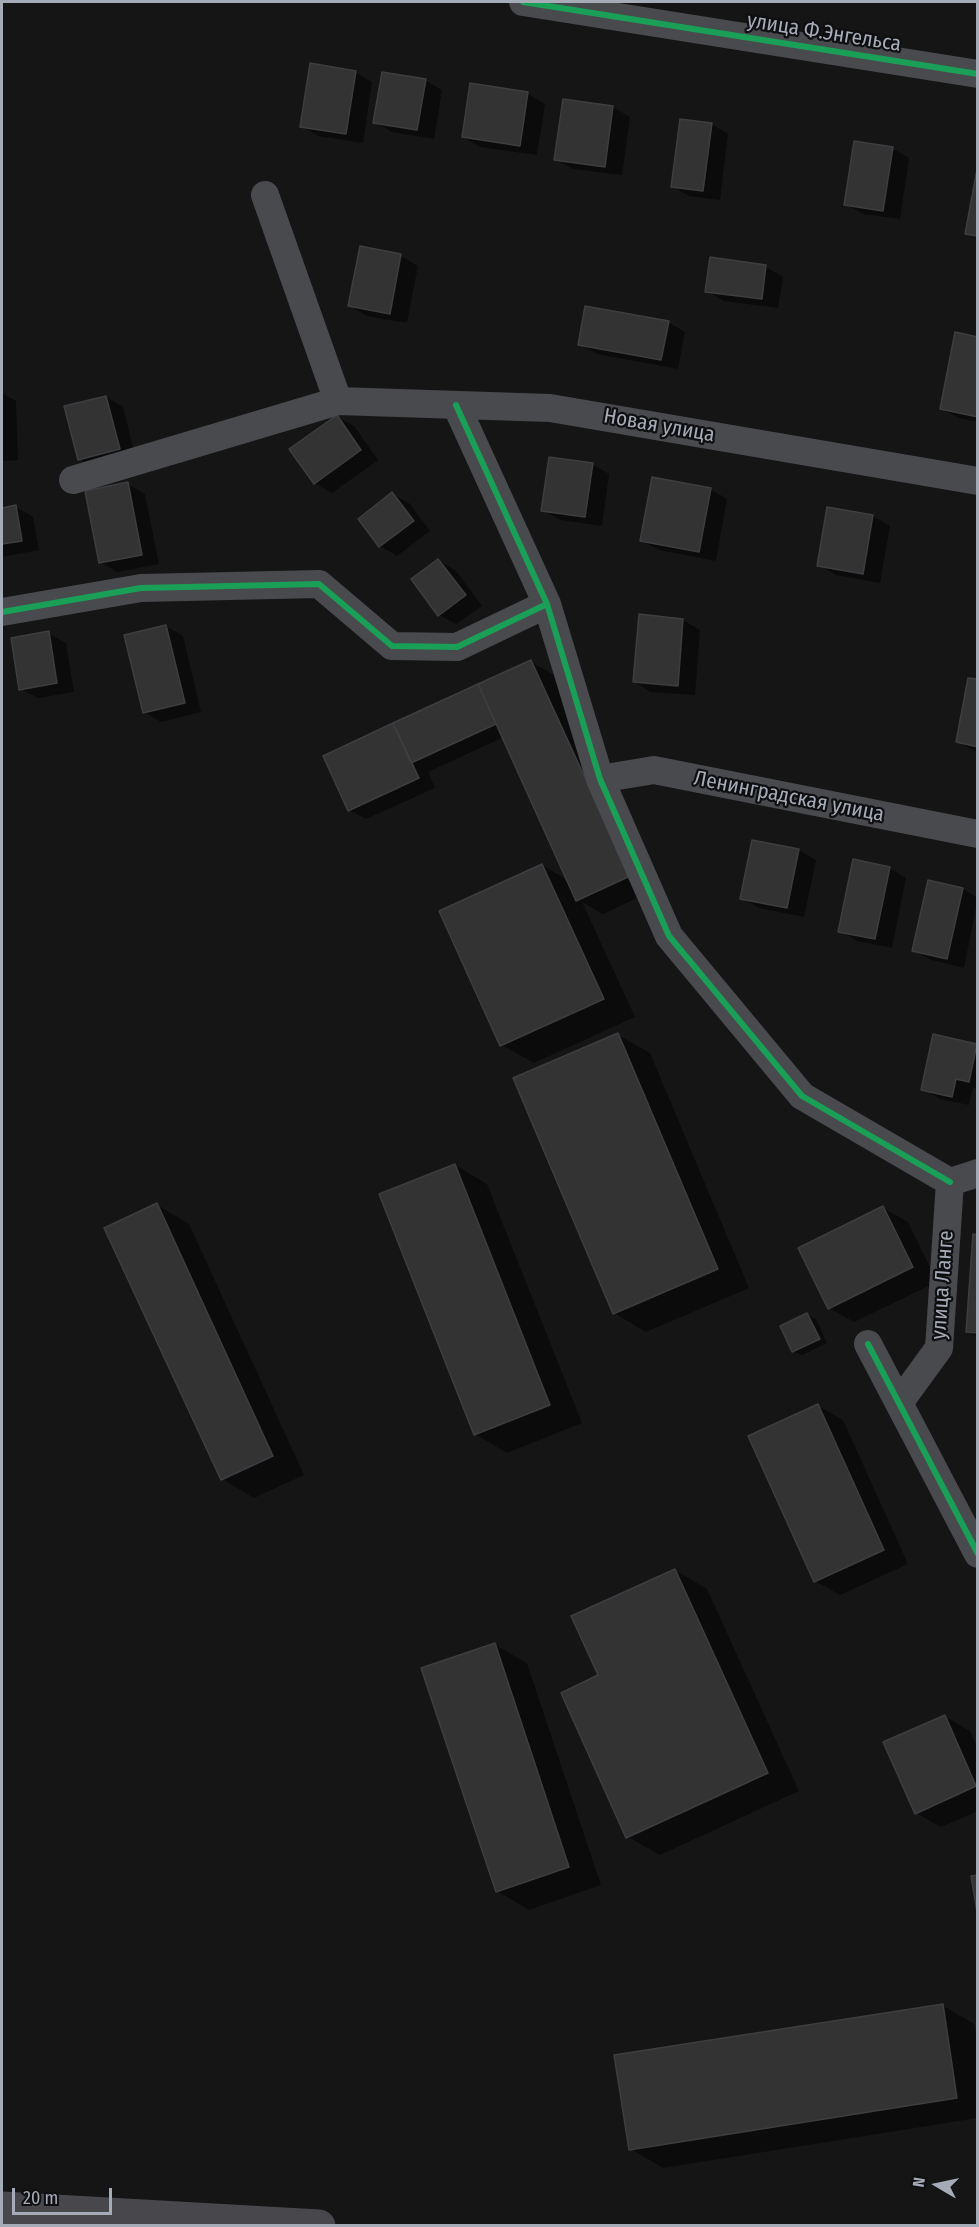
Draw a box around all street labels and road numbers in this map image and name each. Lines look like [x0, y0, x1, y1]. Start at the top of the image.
street label: улица Ф.Энгельса [745, 8, 903, 58]
street label: Новая улица [601, 404, 717, 448]
street label: Ленинградская улица [692, 766, 886, 828]
street label: улица Ланге [927, 1230, 959, 1340]

